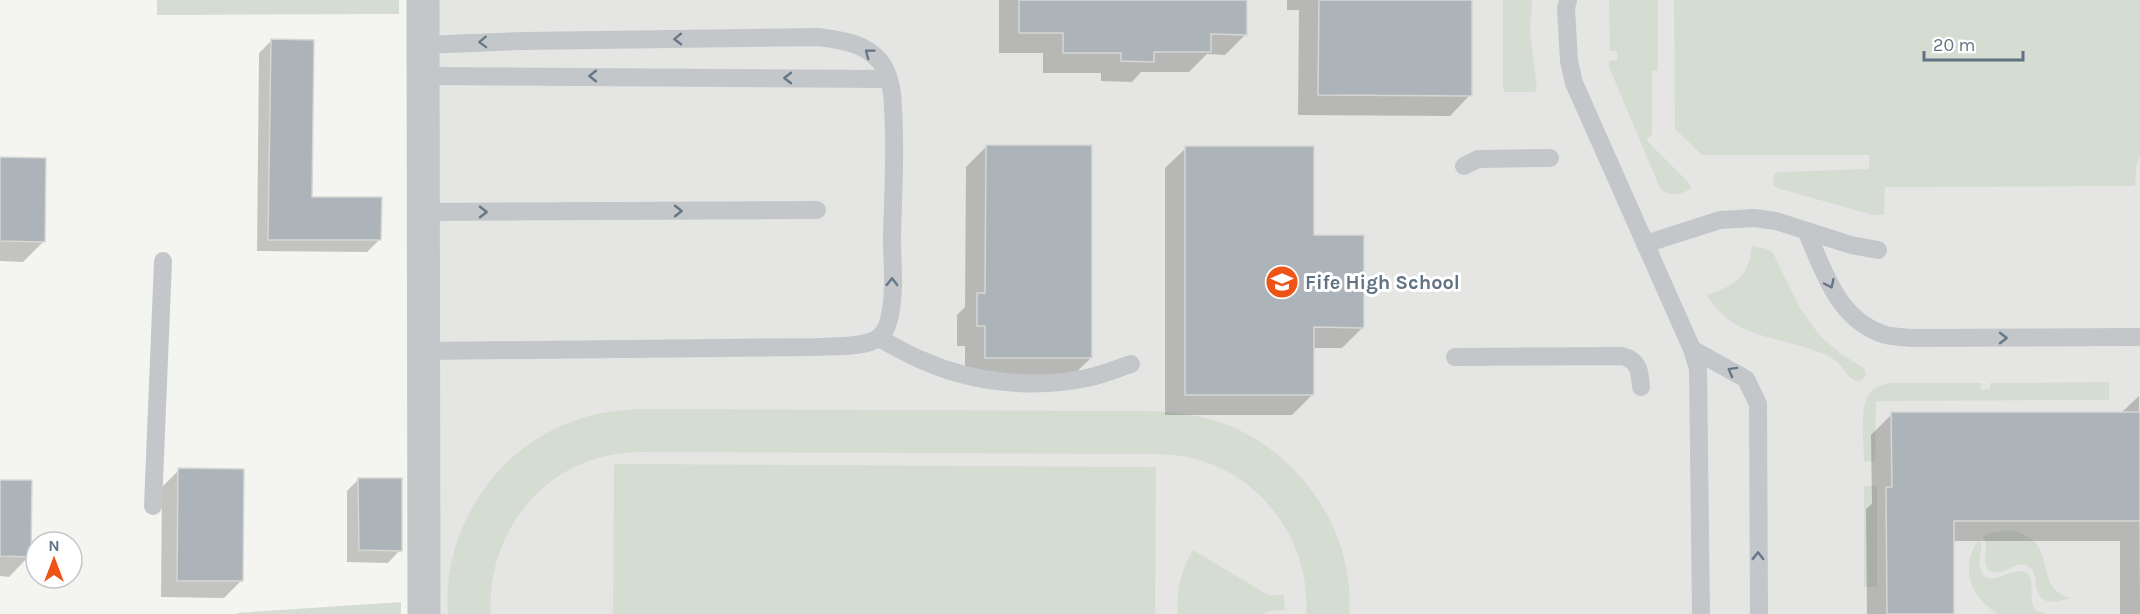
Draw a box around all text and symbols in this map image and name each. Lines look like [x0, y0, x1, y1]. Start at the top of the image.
scale bar [1924, 24, 2023, 62]
one-way arrow [673, 33, 682, 45]
text: 20 m [1933, 34, 1975, 56]
one-way arrow [478, 36, 487, 49]
one-way arrow [865, 49, 876, 60]
one-way arrow [588, 70, 597, 83]
one-way arrow [783, 72, 792, 84]
one-way arrow [673, 204, 682, 217]
one-way arrow [478, 206, 487, 218]
school or university icon: Fife High School [1264, 264, 1300, 300]
place label: Fife High School [1305, 271, 1460, 294]
one-way arrow [886, 278, 898, 287]
one-way arrow [1823, 278, 1835, 289]
one-way arrow [1998, 332, 2007, 344]
one-way arrow [1728, 367, 1738, 379]
north arrow [24, 530, 84, 590]
text: N [48, 536, 60, 555]
one-way arrow [1752, 551, 1764, 560]

